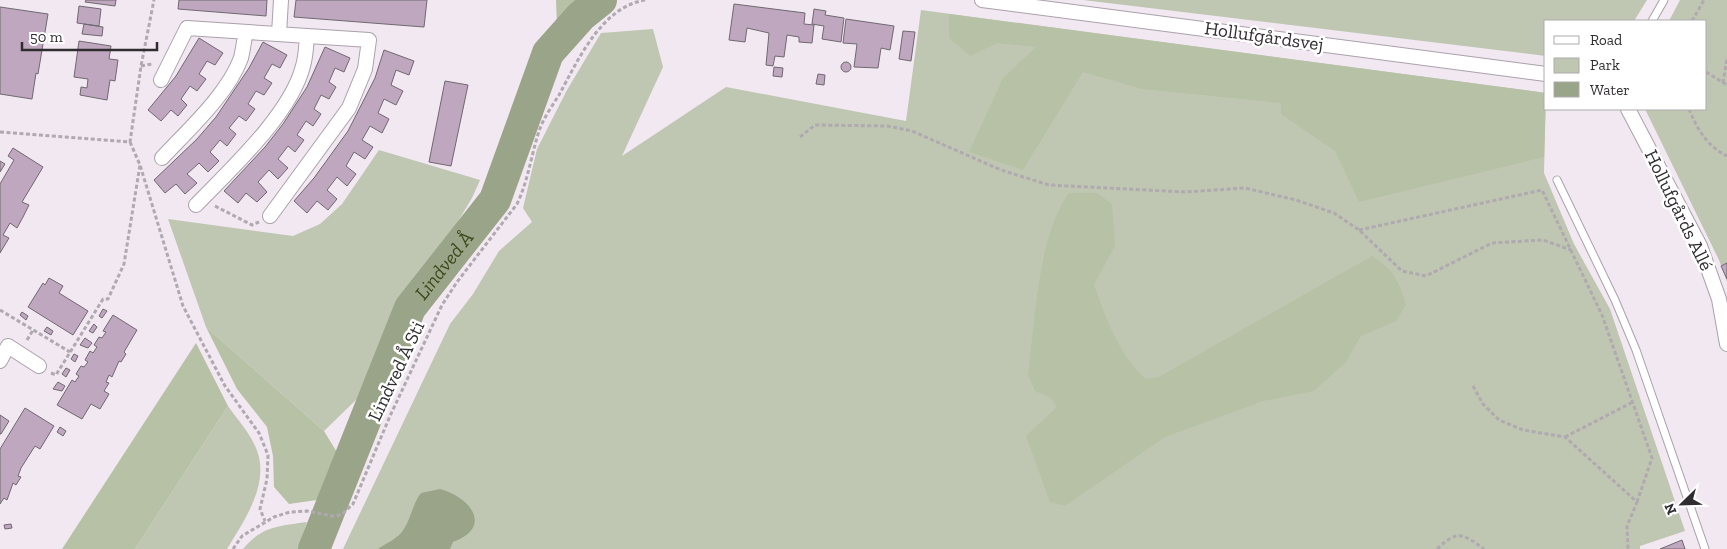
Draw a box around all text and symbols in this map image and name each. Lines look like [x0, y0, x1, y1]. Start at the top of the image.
street label: Hollufgårdsvej [1203, 16, 1325, 56]
scale bar [22, 20, 158, 52]
legend [1544, 20, 1707, 110]
text: 50 m [30, 28, 63, 46]
text: Road [1590, 31, 1623, 49]
text: Park [1590, 56, 1620, 74]
text: Water [1590, 81, 1630, 99]
street label: Hollufgårds Allé [1640, 146, 1718, 274]
water label: Lindved Å [409, 226, 478, 304]
street label: Lindved Å Sti [363, 317, 429, 425]
north arrow [1657, 479, 1707, 529]
text: N [1660, 500, 1680, 517]

